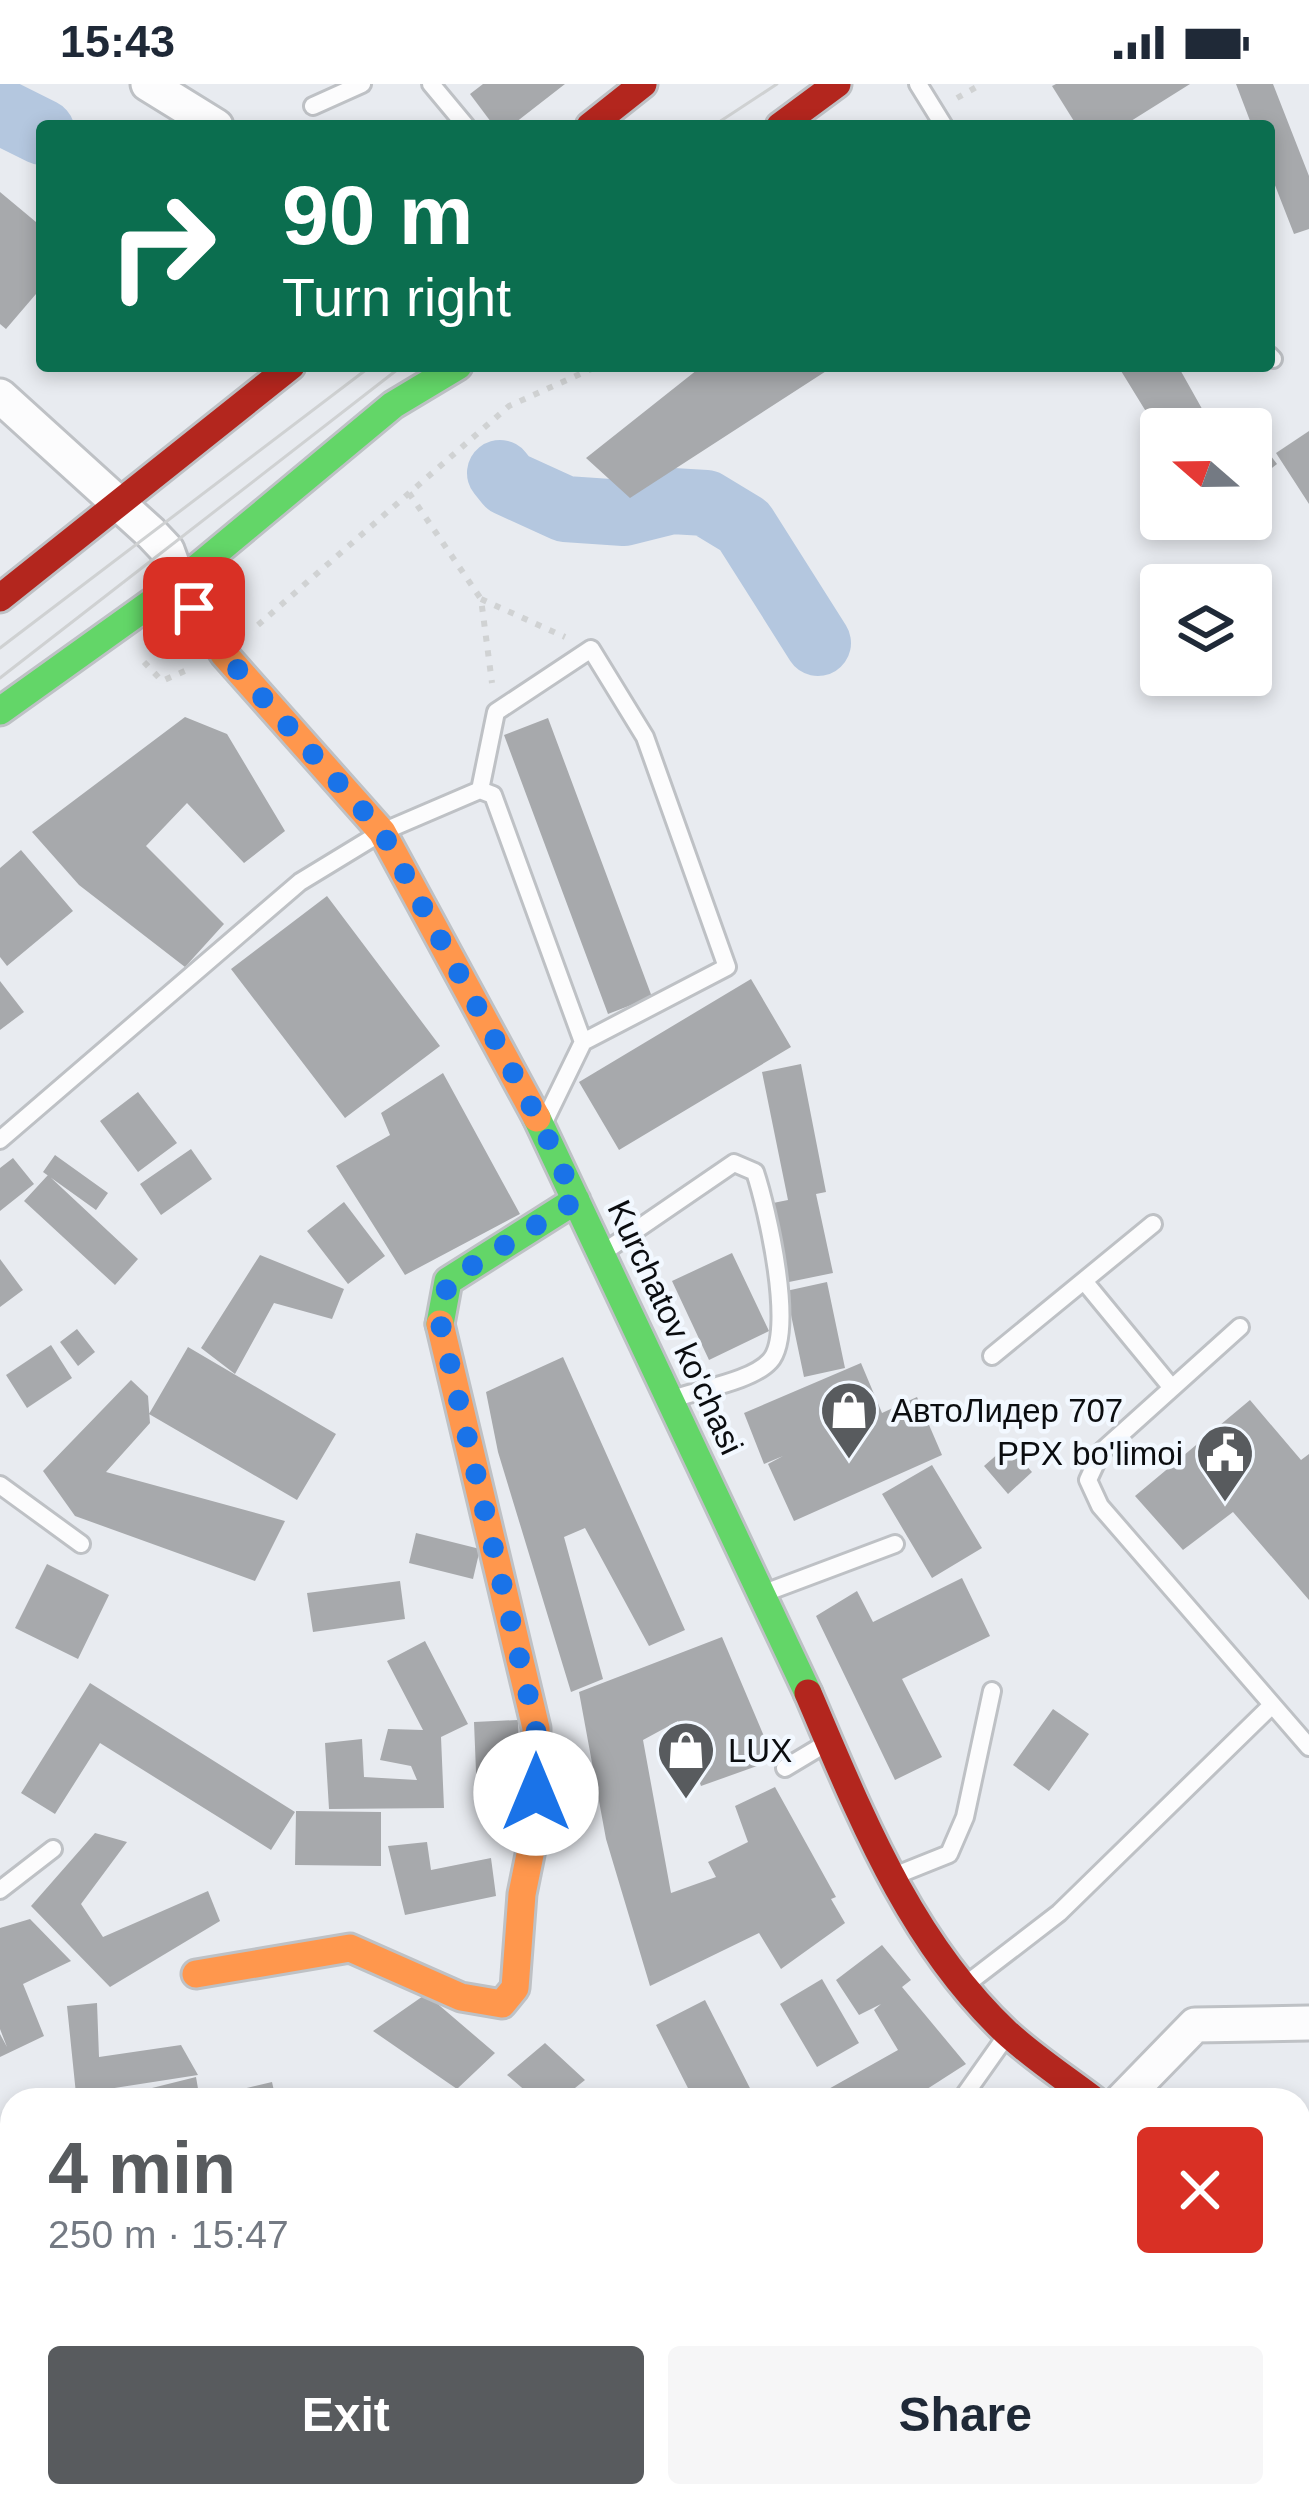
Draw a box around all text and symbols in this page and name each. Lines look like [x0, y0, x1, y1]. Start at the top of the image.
text: 15:43 [60, 16, 175, 67]
icon: right [84, 168, 240, 324]
text: 90 m [282, 168, 473, 262]
text: Turn right [282, 267, 511, 327]
north arrow [1140, 408, 1272, 540]
map controls [1140, 408, 1272, 696]
pin [143, 557, 245, 659]
button: layers [1140, 564, 1272, 696]
icon: arrive [161, 575, 227, 641]
street label: Kurchatov ko'chasi [600, 1194, 751, 1460]
shop icon: АвтоЛидер 707 [818, 1379, 880, 1461]
place label: АвтоЛидер 707 [891, 1392, 1123, 1429]
public building icon: PPX bo'limoi [1194, 1422, 1256, 1504]
place label: PPX bo'limoi [997, 1435, 1183, 1472]
shop icon: LUX [655, 1719, 717, 1801]
position arrow [473, 1730, 599, 1856]
place label: LUX [728, 1732, 792, 1769]
button: close [1137, 2127, 1263, 2253]
text: 4 min [48, 2128, 236, 2208]
text: 250 m · 15:47 [48, 2213, 289, 2256]
button: Exit [48, 2346, 644, 2484]
button: Share [668, 2346, 1263, 2484]

